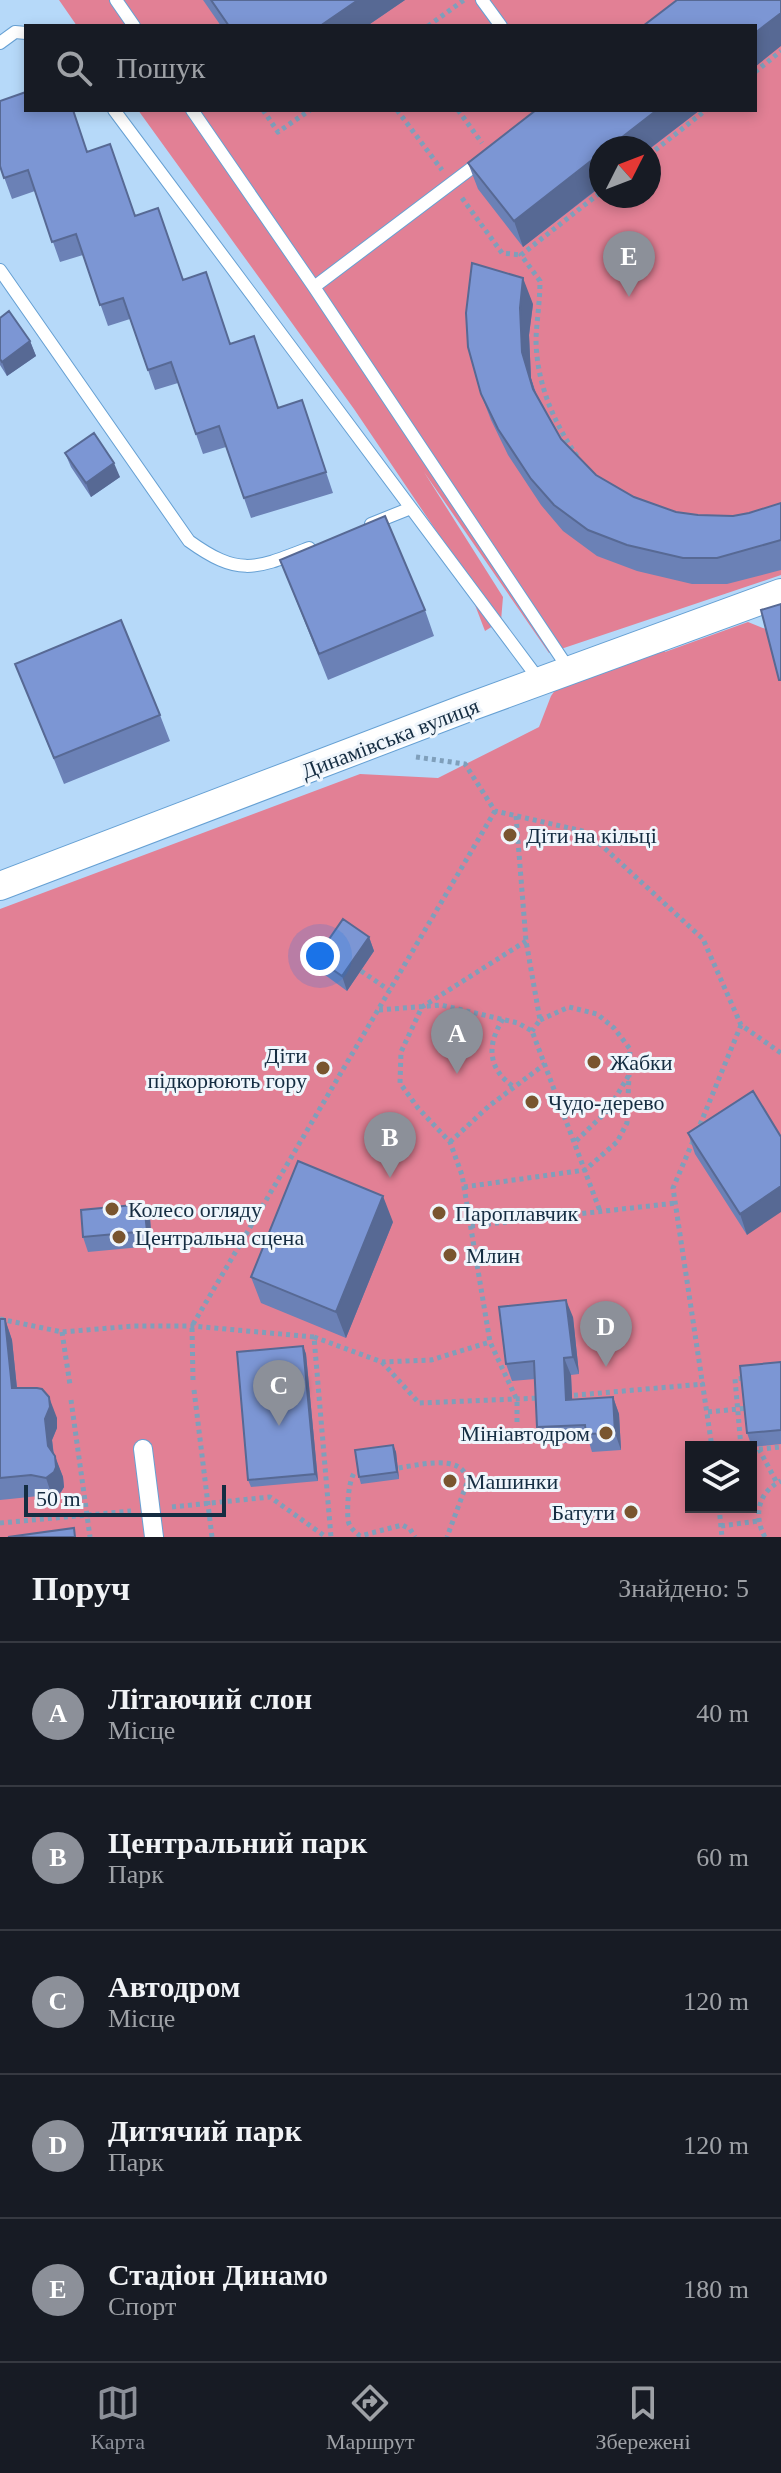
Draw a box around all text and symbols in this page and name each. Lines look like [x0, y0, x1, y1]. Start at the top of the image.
search box [24, 24, 757, 112]
icon: search [52, 46, 96, 90]
text: Пошук [116, 51, 205, 84]
north arrow [589, 136, 661, 208]
pin: E [603, 231, 655, 297]
street label: Динамівська вулиця [298, 693, 483, 784]
place label: Діти на кільці [526, 823, 657, 848]
marker: Діти на кільці [501, 826, 519, 844]
your location [300, 936, 340, 976]
pin: A [431, 1008, 483, 1074]
place label: Діти підкорюють гору [147, 1043, 307, 1093]
place label: Жабки [610, 1050, 673, 1075]
marker: Жабки [585, 1053, 603, 1071]
marker: Діти підкорюють гору [314, 1059, 332, 1077]
place label: Чудо-дерево [548, 1090, 664, 1115]
marker: Чудо-дерево [523, 1093, 541, 1111]
pin: B [364, 1112, 416, 1178]
place label: Колесо огляду [128, 1197, 262, 1222]
marker: Колесо огляду [103, 1200, 121, 1218]
place label: Пароплавчик [455, 1201, 579, 1226]
marker: Пароплавчик [430, 1204, 448, 1222]
place label: Центральна сцена [135, 1225, 304, 1250]
marker: Центральна сцена [110, 1228, 128, 1246]
place label: Млин [466, 1243, 520, 1268]
marker: Млин [441, 1246, 459, 1264]
pin: D [580, 1301, 632, 1367]
pin: C [253, 1360, 305, 1426]
place label: Мініавтодром [460, 1421, 590, 1446]
marker: Мініавтодром [597, 1424, 615, 1442]
map controls [685, 1441, 757, 1513]
button: layers [685, 1441, 757, 1513]
place label: Машинки [466, 1469, 559, 1494]
marker: Машинки [441, 1472, 459, 1490]
scale bar [24, 1481, 226, 1517]
text: 50 m [36, 1486, 81, 1511]
place label: Батути [551, 1500, 615, 1525]
marker: Батути [622, 1503, 640, 1521]
text: Поруч [32, 1570, 130, 1607]
text: Знайдено: 5 [618, 1574, 749, 1603]
text: Літаючий слон [108, 1682, 312, 1715]
text: A [49, 1699, 67, 1728]
text: 40 m [696, 1699, 749, 1728]
text: Місце [108, 1716, 175, 1745]
text: Центральний парк [108, 1826, 367, 1859]
text: B [49, 1843, 67, 1872]
text: 60 m [696, 1843, 749, 1872]
text: Парк [108, 1860, 164, 1889]
text: Автодром [108, 1970, 240, 2003]
text: C [49, 1987, 67, 2016]
text: 120 m [683, 1987, 749, 2016]
text: Місце [108, 2004, 175, 2033]
text: Дитячий парк [108, 2114, 302, 2147]
text: D [49, 2131, 67, 2160]
text: 120 m [683, 2131, 749, 2160]
text: Парк [108, 2148, 164, 2177]
text: Стадіон Динамо [108, 2258, 328, 2291]
text: E [49, 2275, 67, 2304]
text: 180 m [683, 2275, 749, 2304]
text: Спорт [108, 2292, 176, 2321]
tab: Карта [90, 2381, 145, 2455]
tab: Маршрут [326, 2381, 415, 2455]
tab: Збережені [595, 2381, 691, 2455]

